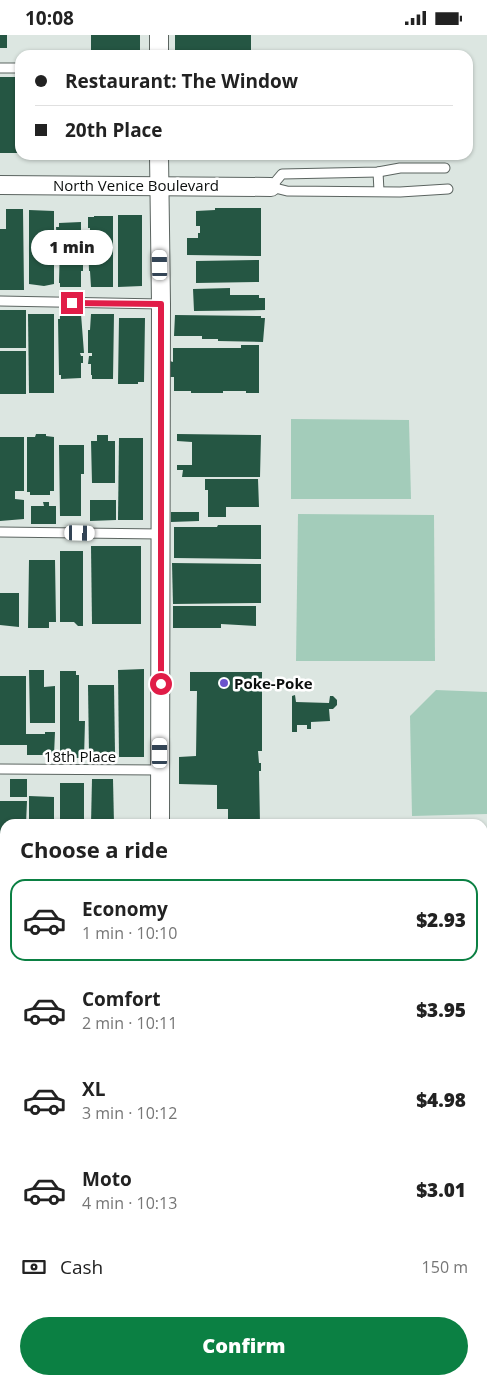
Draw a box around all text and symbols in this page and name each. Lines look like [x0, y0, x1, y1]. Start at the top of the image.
text: 10:08 [25, 5, 74, 31]
text: Restaurant: The Window [65, 68, 298, 94]
text: 20th Place [65, 117, 163, 143]
street label: North Venice Boulevard [53, 175, 219, 195]
callout: 1 min [31, 231, 113, 265]
text: 1 min [49, 236, 95, 258]
car [152, 250, 167, 280]
route end [61, 292, 83, 314]
car [64, 525, 95, 541]
route start [150, 673, 172, 695]
place label: Poke-Poke [234, 673, 313, 693]
marker: Poke-Poke [218, 677, 230, 689]
car [152, 738, 167, 768]
street label: 18th Place [44, 746, 116, 766]
text: Choose a ride [20, 834, 168, 864]
text: Economy [82, 896, 168, 922]
icon: car [22, 898, 67, 943]
text: $2.93 [416, 907, 466, 933]
text: 1 min · 10:10 [82, 922, 177, 944]
text: Comfort [82, 986, 161, 1012]
icon: car [22, 988, 67, 1033]
text: $3.95 [416, 997, 466, 1023]
text: 2 min · 10:11 [82, 1012, 177, 1034]
text: XL [82, 1076, 105, 1102]
icon: car [22, 1078, 67, 1123]
text: $4.98 [416, 1087, 466, 1113]
text: 3 min · 10:12 [82, 1102, 177, 1124]
text: Moto [82, 1166, 132, 1192]
icon: car [22, 1168, 67, 1213]
text: $3.01 [416, 1177, 466, 1203]
text: 4 min · 10:13 [82, 1192, 177, 1214]
icon: cash [20, 1253, 48, 1281]
text: Cash [60, 1254, 103, 1280]
text: 150 m [422, 1256, 468, 1278]
button: Confirm [20, 1317, 468, 1375]

